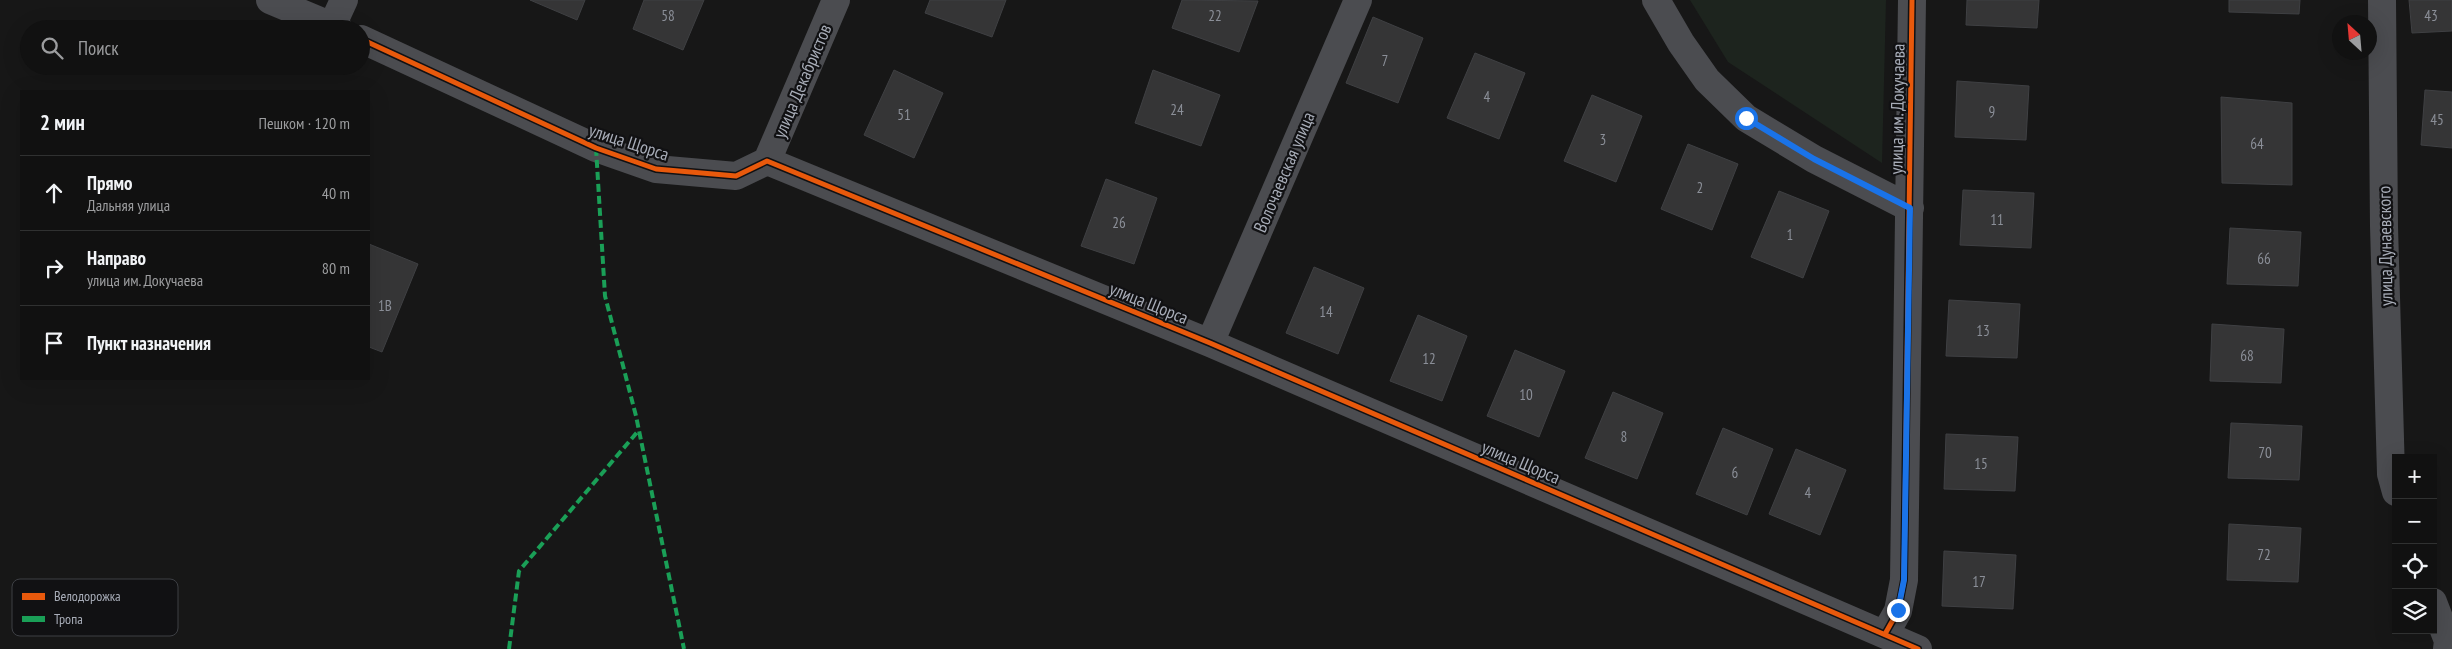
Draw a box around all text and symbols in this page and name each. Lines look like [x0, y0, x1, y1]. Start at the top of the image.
house number: 58 [661, 6, 675, 25]
house number: 22 [1208, 6, 1222, 25]
house number: 43 [2424, 6, 2438, 25]
north arrow [2332, 15, 2377, 60]
search box [20, 20, 370, 75]
street label: улица Декабристов [768, 20, 836, 142]
icon: search [38, 34, 66, 62]
text: Поиск [78, 36, 119, 60]
street label: улица им. Докучаева [1884, 43, 1910, 175]
house number: 7 [1382, 51, 1388, 70]
house number: 4 [1484, 87, 1491, 106]
house number: 24 [1170, 100, 1184, 119]
house number: 9 [1989, 102, 1995, 121]
house number: 51 [897, 105, 911, 124]
route start [1735, 107, 1758, 130]
street label: Волочаевская улица [1248, 108, 1320, 236]
text: 2 мин [40, 109, 85, 136]
house number: 45 [2430, 110, 2444, 129]
text: Пешком · 120 m [259, 113, 350, 133]
street label: улица Щорса [586, 118, 672, 166]
house number: 3 [1600, 130, 1606, 149]
house number: 64 [2250, 134, 2264, 153]
text: Прямо [87, 171, 132, 195]
house number: 2 [1697, 178, 1703, 197]
icon: ahead [40, 179, 68, 207]
text: 40 m [322, 183, 350, 203]
street label: улица Дунаевского [2372, 186, 2398, 306]
text: Дальняя улица [87, 195, 170, 215]
house number: 11 [1990, 210, 2004, 229]
house number: 26 [1112, 213, 1126, 232]
house number: 1 [1787, 225, 1793, 244]
text: Направо [87, 246, 146, 270]
house number: 66 [2257, 249, 2271, 268]
icon: right [40, 254, 68, 282]
text: 80 m [322, 258, 350, 278]
text: улица им. Докучаева [87, 270, 203, 290]
street label: улица Щорса [1106, 277, 1192, 329]
house number: 1В [378, 296, 392, 315]
house number: 14 [1319, 302, 1333, 321]
house number: 13 [1976, 321, 1990, 340]
icon: arrive [40, 329, 68, 357]
text: Пункт назначения [87, 331, 211, 355]
house number: 68 [2240, 346, 2254, 365]
house number: 12 [1422, 349, 1436, 368]
house number: 10 [1519, 385, 1533, 404]
house number: 8 [1621, 427, 1627, 446]
street label: улица Щорса [1478, 435, 1564, 489]
house number: 70 [2258, 443, 2272, 462]
house number: 15 [1974, 454, 1988, 473]
map controls [2392, 454, 2437, 634]
button: + [2392, 454, 2437, 499]
house number: 6 [1732, 463, 1739, 482]
house number: 4 [1805, 483, 1812, 502]
button: − [2392, 499, 2437, 544]
button: locate [2392, 544, 2437, 589]
house number: 72 [2257, 545, 2271, 564]
house number: 17 [1972, 572, 1986, 591]
legend [12, 579, 178, 636]
text: Велодорожка [54, 587, 121, 605]
button: layers [2392, 589, 2437, 634]
route end [1887, 599, 1910, 622]
text: Тропа [54, 610, 83, 628]

